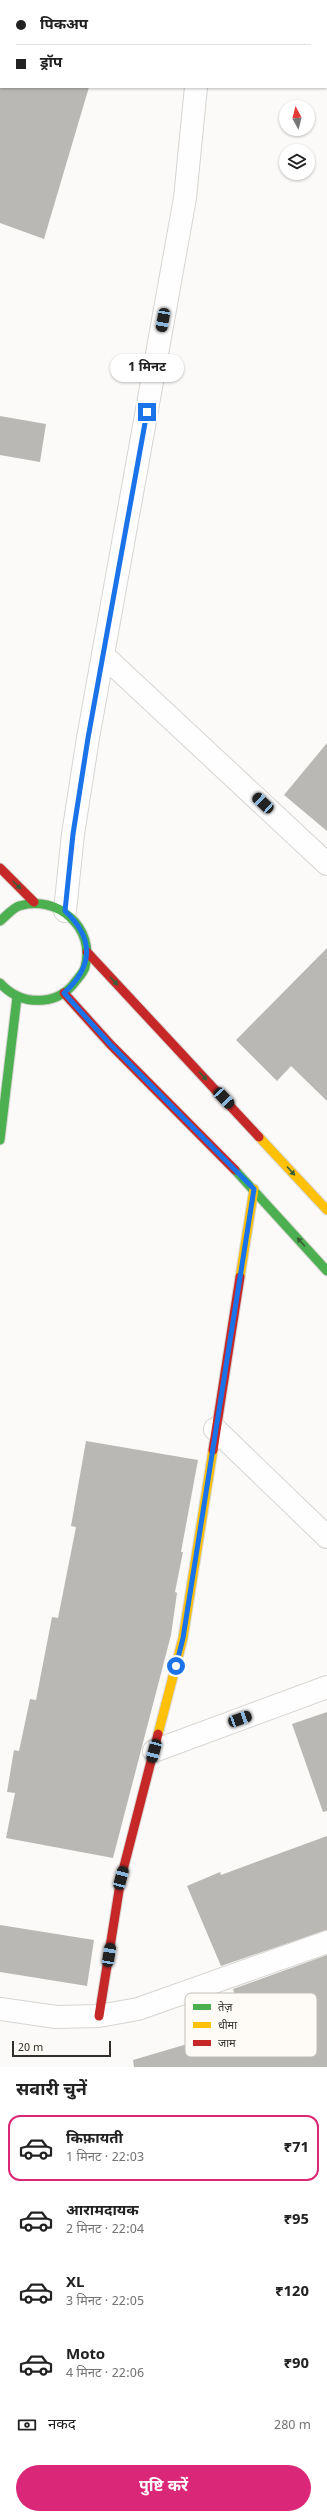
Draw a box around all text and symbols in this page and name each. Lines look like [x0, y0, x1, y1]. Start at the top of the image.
text: पिकअप [40, 16, 88, 35]
text: ड्रॉप [40, 54, 62, 73]
north arrow [279, 100, 315, 136]
map controls [279, 100, 315, 180]
button: layers [279, 144, 315, 180]
car [155, 307, 171, 333]
callout: 1 मिनट [110, 354, 184, 382]
text: 1 मिनट [128, 359, 166, 376]
route end [138, 403, 156, 421]
car [250, 790, 276, 816]
one-way arrow [12, 880, 22, 890]
one-way arrow [109, 976, 118, 985]
one-way arrow [198, 1071, 207, 1081]
car [211, 1085, 237, 1111]
one-way arrow [286, 1166, 296, 1176]
one-way arrow [296, 1237, 306, 1247]
route start [167, 1657, 185, 1675]
car [227, 1709, 253, 1729]
car [145, 1738, 163, 1764]
car [112, 1865, 130, 1891]
car [101, 1942, 117, 1968]
legend [185, 1993, 317, 2057]
text: तेज़ [218, 2001, 233, 2015]
text: धीमा [218, 2019, 237, 2033]
text: जाम [218, 2037, 236, 2051]
scale bar [12, 2039, 111, 2058]
text: 20 m [18, 2041, 43, 2055]
text: सवारी चुनें [16, 2079, 87, 2102]
icon: car [18, 2130, 54, 2166]
text: किफ़ायती [66, 2130, 123, 2149]
text: ₹71 [283, 2139, 309, 2158]
text: 1 मिनट · 22:03 [66, 2149, 144, 2166]
icon: car [18, 2202, 54, 2238]
text: आरामदायक [66, 2202, 139, 2221]
text: ₹95 [283, 2211, 309, 2230]
text: 2 मिनट · 22:04 [66, 2221, 144, 2238]
icon: car [18, 2274, 54, 2310]
text: XL [66, 2274, 84, 2293]
text: ₹120 [275, 2283, 309, 2302]
text: 3 मिनट · 22:05 [66, 2293, 144, 2310]
icon: car [18, 2346, 54, 2382]
text: Moto [66, 2346, 105, 2365]
text: ₹90 [283, 2355, 309, 2374]
text: 4 मिनट · 22:06 [66, 2365, 144, 2382]
icon: cash [16, 2414, 38, 2436]
text: नकद [48, 2416, 76, 2435]
text: 280 m [274, 2417, 311, 2434]
button: पुष्टि करें [16, 2465, 311, 2511]

